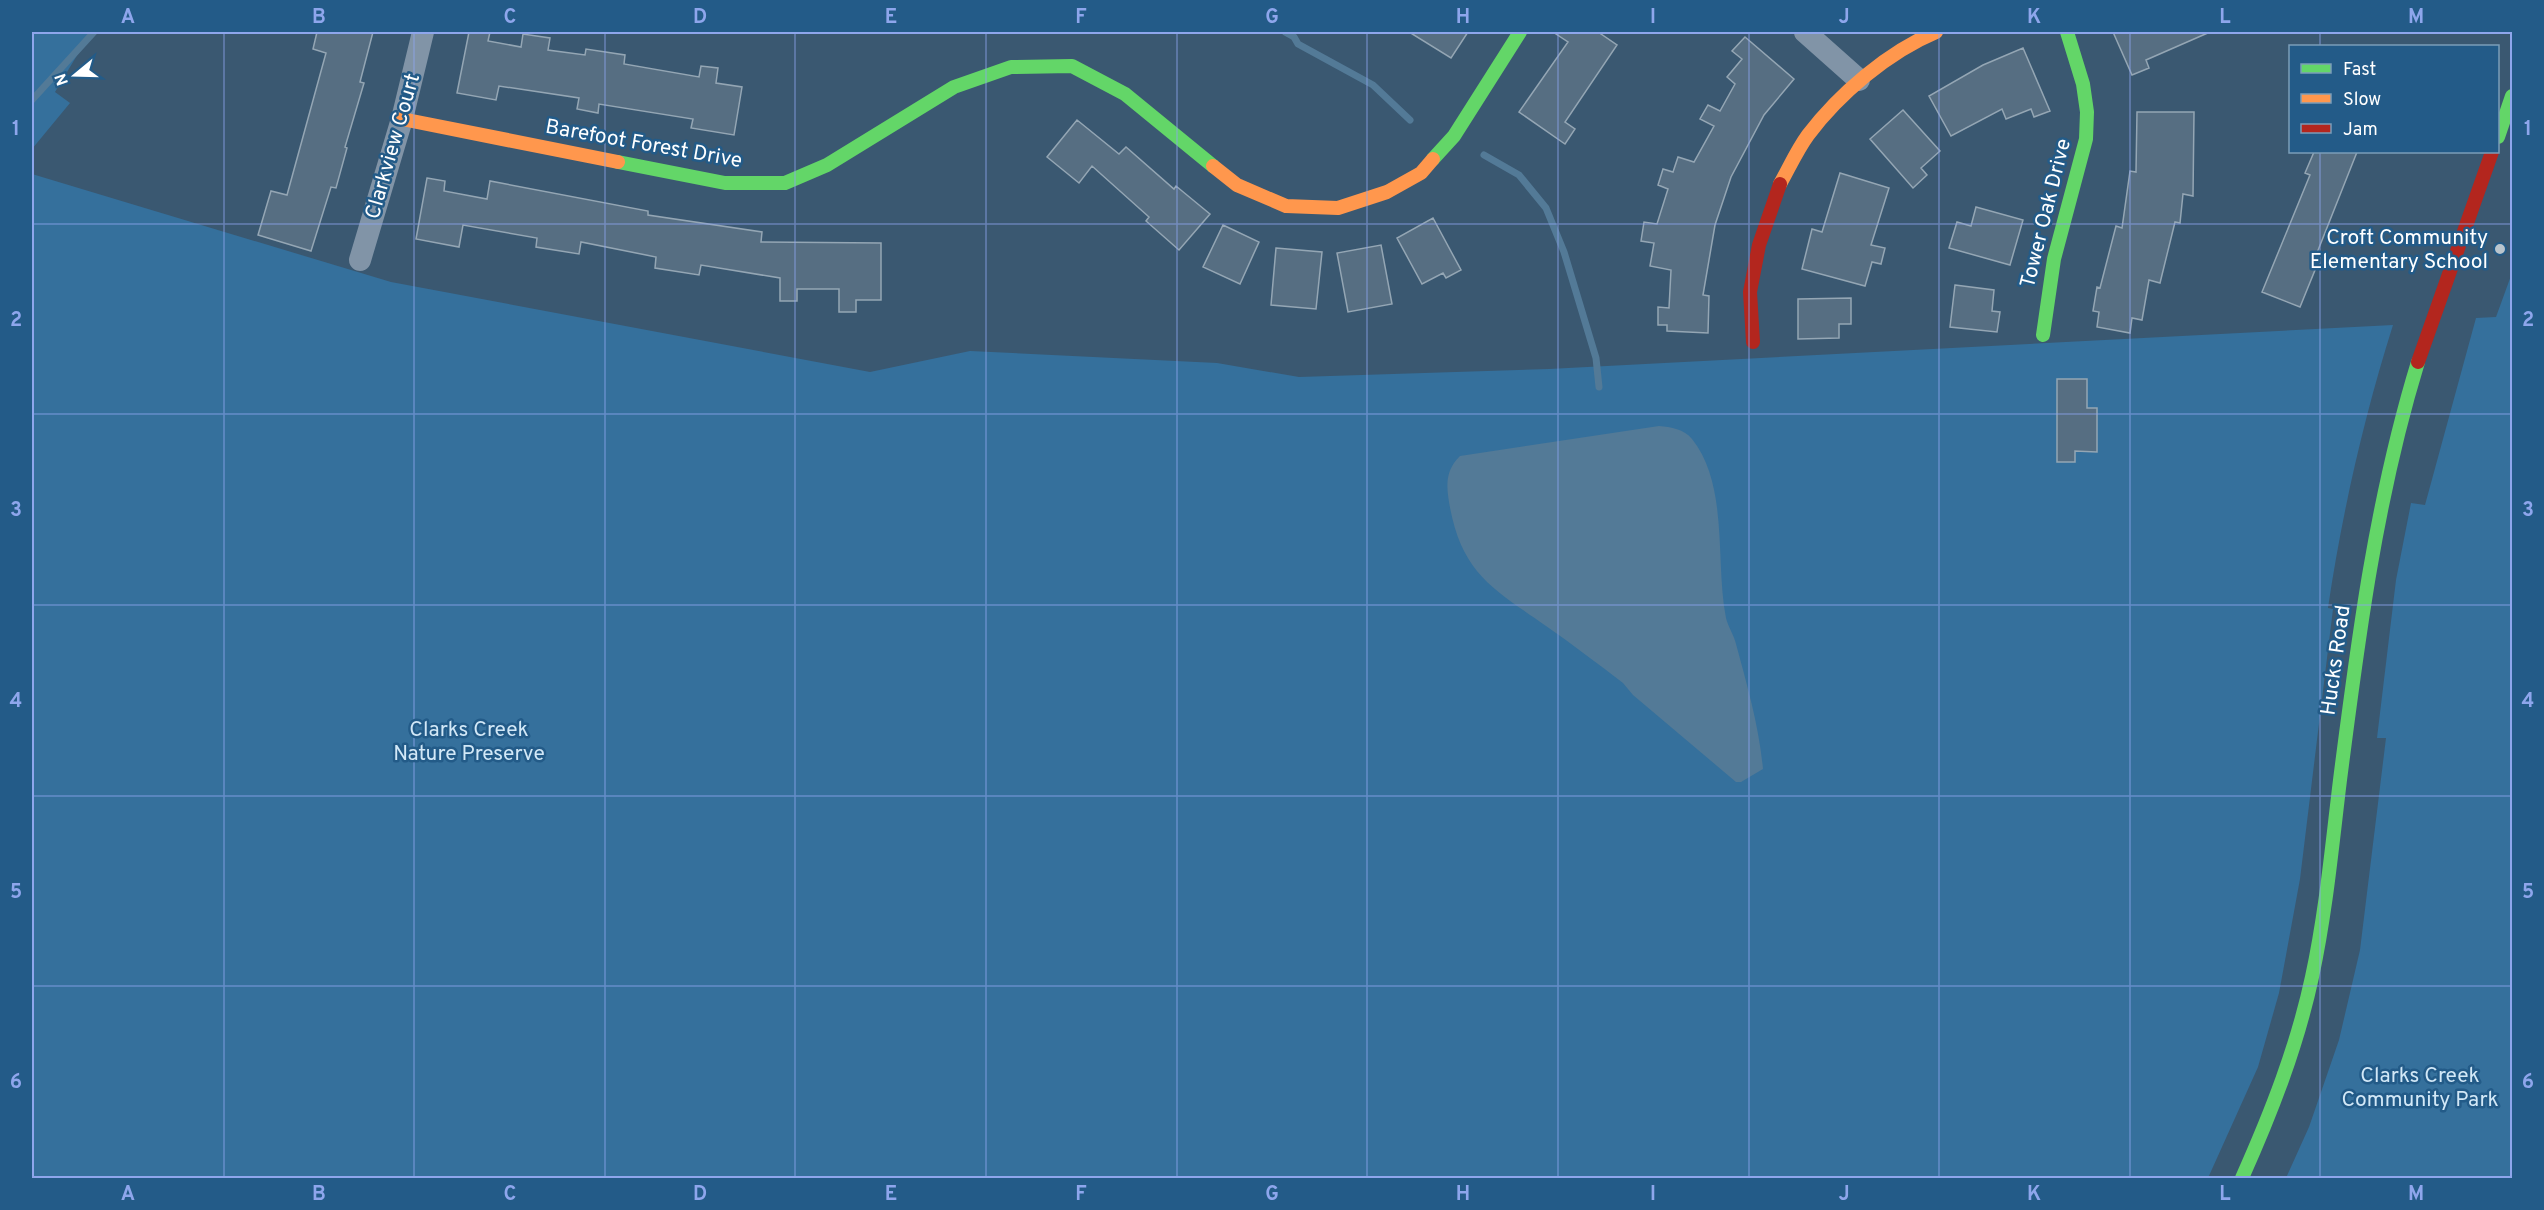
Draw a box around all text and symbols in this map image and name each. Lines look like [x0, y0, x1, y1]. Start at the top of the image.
text: A [121, 5, 135, 31]
text: B [312, 5, 326, 31]
text: C [504, 5, 516, 31]
text: D [693, 5, 707, 31]
text: E [885, 5, 897, 31]
text: F [1075, 5, 1087, 31]
text: G [1265, 5, 1279, 31]
text: H [1456, 5, 1470, 31]
text: I [1650, 5, 1656, 31]
text: J [1838, 5, 1850, 31]
text: K [2027, 5, 2041, 31]
text: L [2219, 5, 2231, 31]
text: M [2408, 5, 2424, 31]
north arrow [45, 45, 105, 105]
legend [2289, 45, 2499, 153]
text: Fast [2343, 59, 2376, 82]
street label: Clarkview Court [360, 70, 427, 222]
text: N [51, 71, 74, 88]
text: Slow [2343, 89, 2381, 112]
street label: Barefoot Forest Drive [543, 114, 744, 175]
text: 1 [12, 117, 20, 143]
text: 1 [2524, 117, 2532, 143]
text: Jam [2343, 119, 2378, 142]
street label: Tower Oak Drive [2015, 136, 2078, 291]
place label: Croft Community Elementary School [2310, 225, 2488, 276]
marker: Croft Community Elementary School [2493, 242, 2507, 256]
text: 2 [10, 308, 22, 334]
text: 2 [2522, 308, 2534, 334]
text: 3 [10, 498, 22, 524]
text: 3 [2522, 498, 2534, 524]
street label: Hucks Road [2315, 603, 2358, 717]
text: 4 [10, 689, 22, 715]
text: 4 [2522, 689, 2534, 715]
park label: Clarks Creek Nature Preserve [393, 717, 545, 768]
text: 5 [10, 880, 22, 906]
text: 5 [2522, 880, 2534, 906]
park label: Clarks Creek Community Park [2341, 1063, 2499, 1114]
text: 6 [10, 1070, 22, 1096]
text: 6 [2522, 1070, 2534, 1096]
text: A [121, 1182, 135, 1208]
text: B [312, 1182, 326, 1208]
text: C [504, 1182, 516, 1208]
text: D [693, 1182, 707, 1208]
text: E [885, 1182, 897, 1208]
text: F [1075, 1182, 1087, 1208]
text: G [1265, 1182, 1279, 1208]
text: H [1456, 1182, 1470, 1208]
text: I [1650, 1182, 1656, 1208]
text: J [1838, 1182, 1850, 1208]
text: K [2027, 1182, 2041, 1208]
text: L [2219, 1182, 2231, 1208]
text: M [2408, 1182, 2424, 1208]

